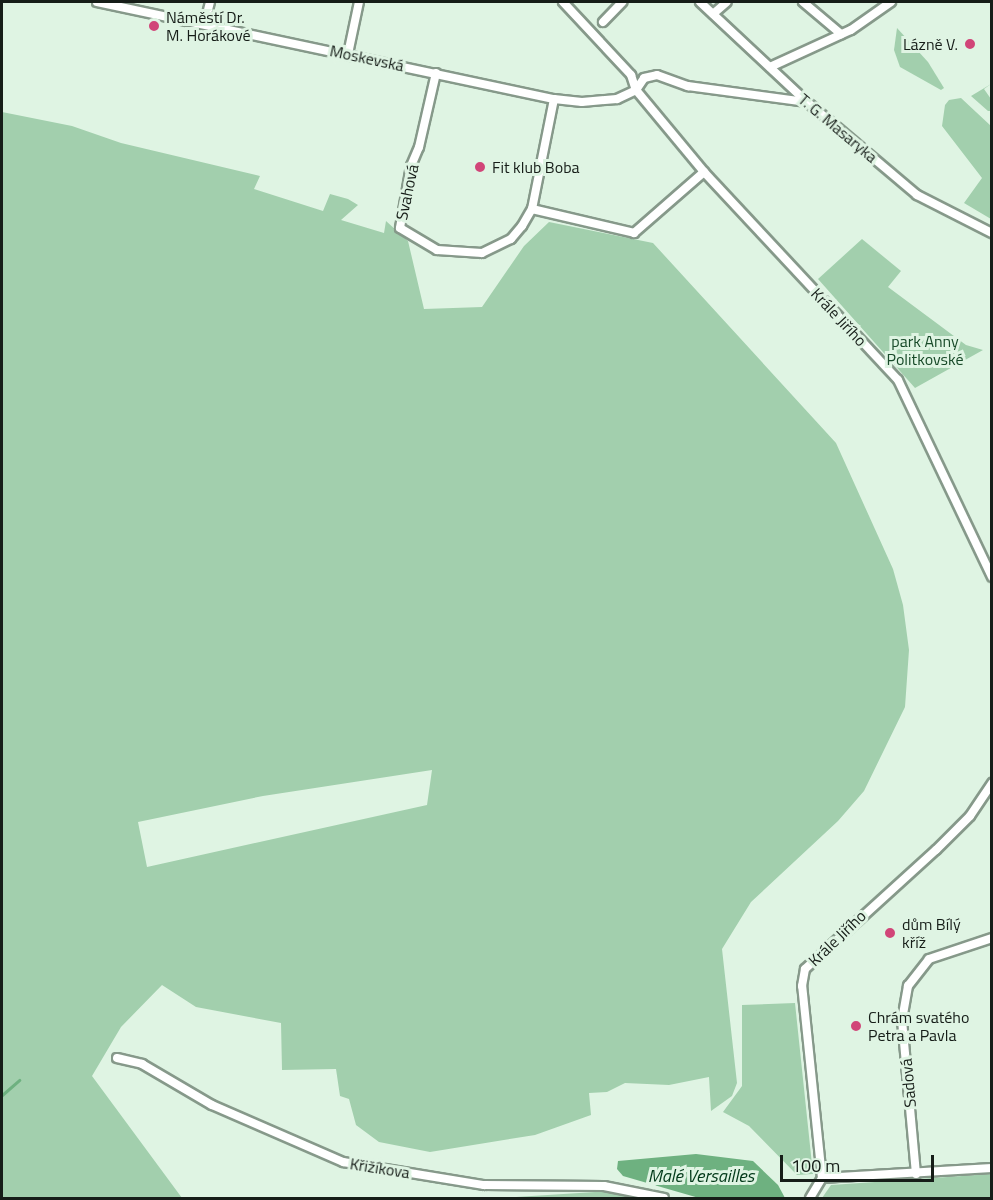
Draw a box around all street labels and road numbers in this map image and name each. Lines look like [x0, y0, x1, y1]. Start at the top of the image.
street label: Moskevská [328, 41, 406, 75]
street label: T. G. Masaryka [795, 89, 881, 167]
street label: Svahová [392, 162, 422, 222]
street label: Krále Jiřího [807, 284, 871, 350]
street label: Krále Jiřího [804, 906, 870, 970]
street label: Sadová [896, 1058, 920, 1108]
street label: Křižíkova [349, 1154, 411, 1182]

